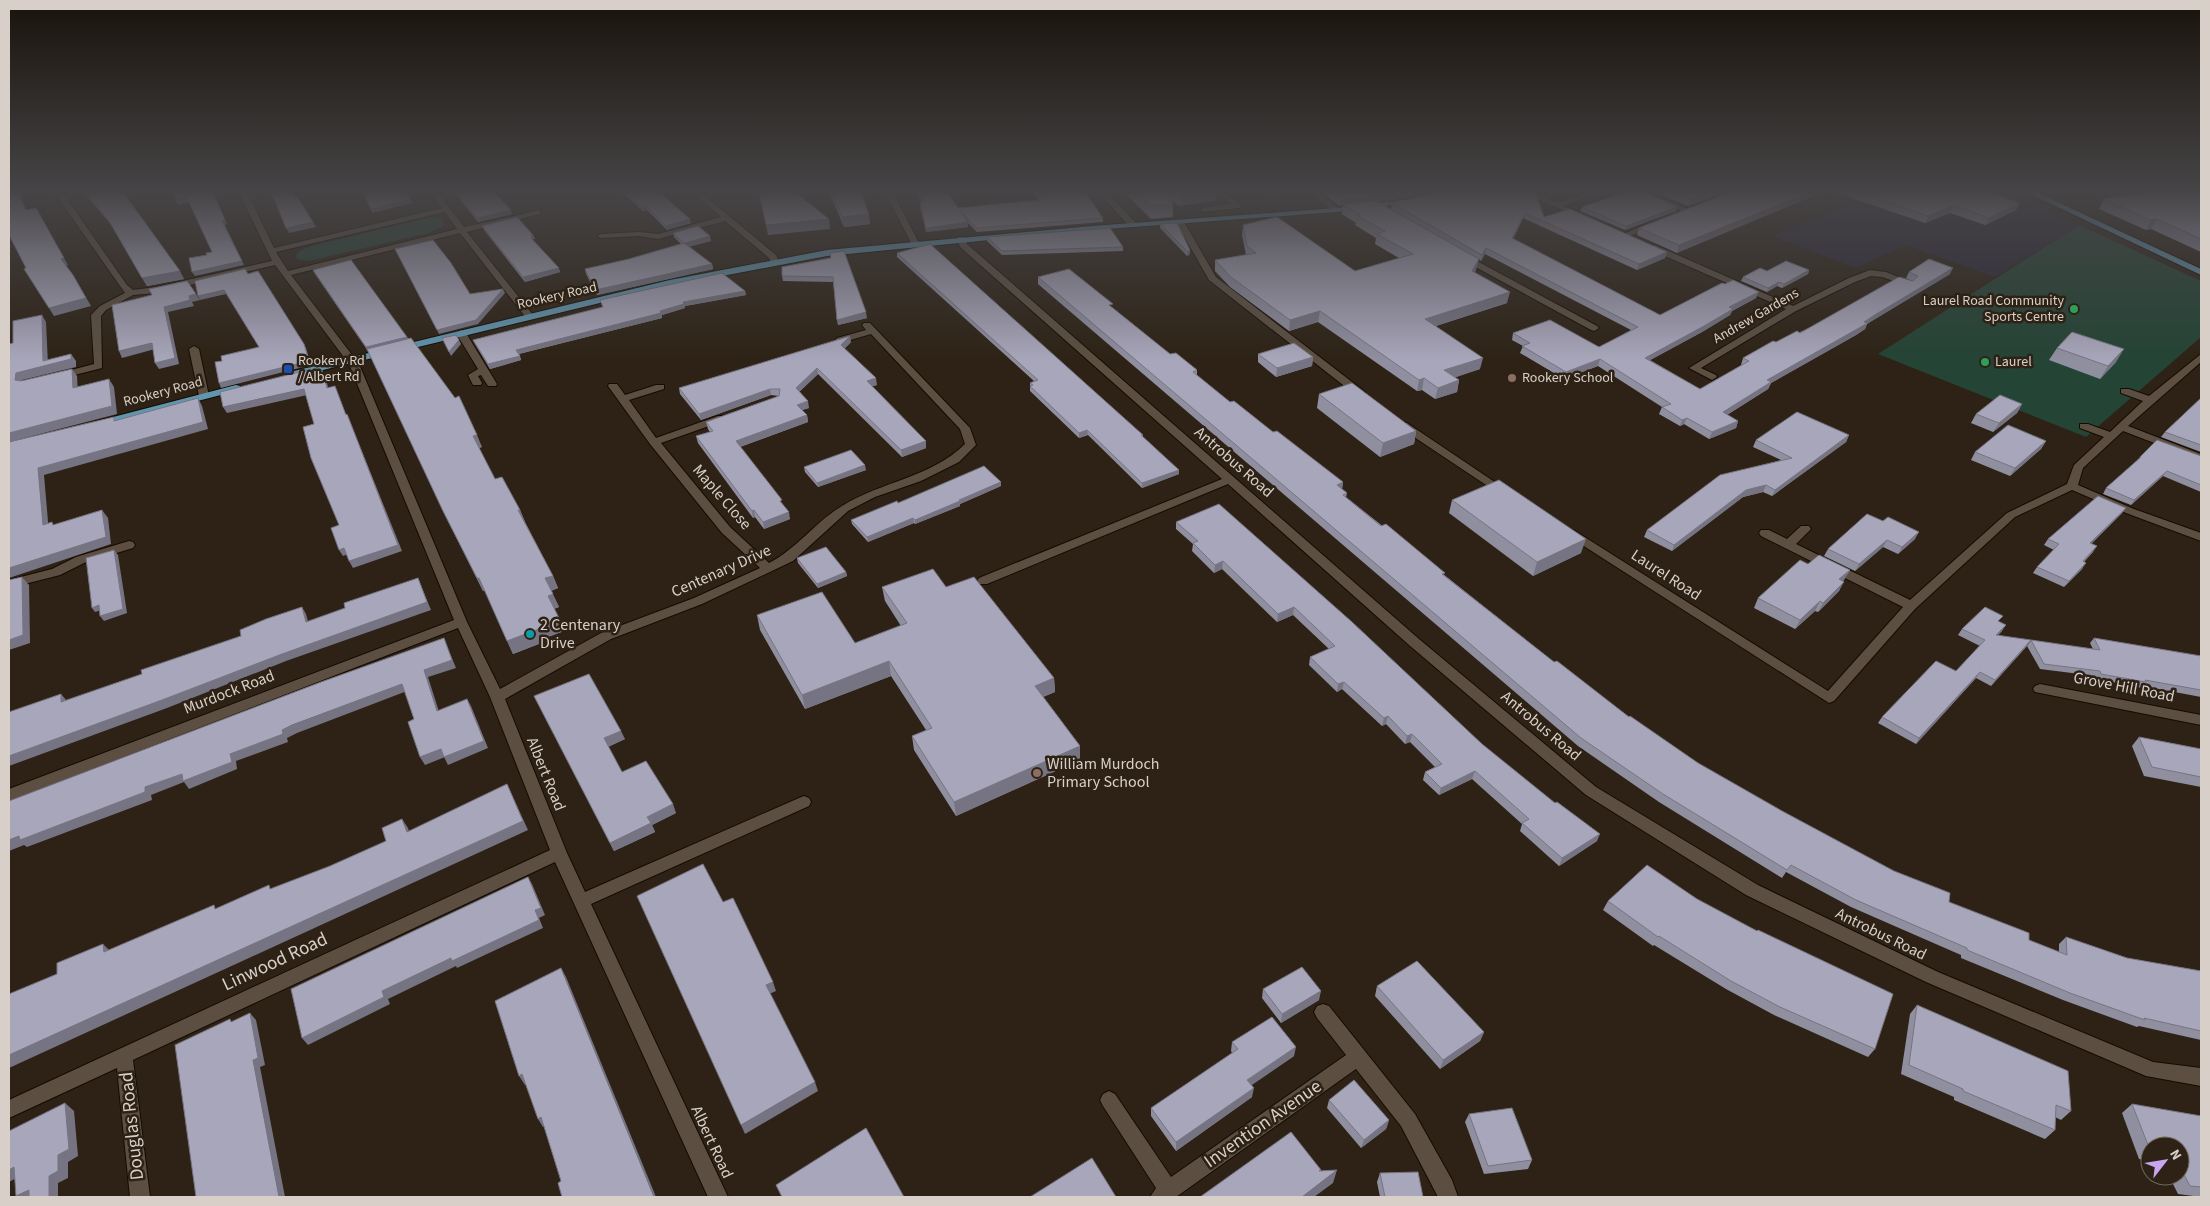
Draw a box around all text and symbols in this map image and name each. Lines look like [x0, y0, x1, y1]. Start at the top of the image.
street label: Rookery Road [515, 277, 599, 315]
street label: Andrew Gardens [1709, 283, 1803, 349]
place label: Laurel Road Community Sports Centre [1923, 291, 2064, 327]
marker: Laurel Road Community Sports Centre [2068, 303, 2080, 315]
place label: Rookery Rd / Albert Rd [298, 351, 365, 387]
place label: Laurel [1995, 352, 2032, 372]
marker: Laurel [1979, 356, 1991, 368]
marker: Rookery Rd / Albert Rd [282, 363, 294, 375]
place label: Rookery School [1522, 368, 1614, 388]
street label: Rookery Road [121, 372, 205, 412]
marker: Rookery School [1506, 372, 1518, 384]
street label: Antrobus Road [1190, 421, 1278, 503]
street label: Maple Close [687, 459, 757, 535]
street label: Centenary Drive [668, 539, 774, 603]
street label: Laurel Road [1627, 544, 1705, 606]
place label: 2 Centenary Drive [540, 614, 621, 654]
marker: 2 Centenary Drive [524, 628, 536, 640]
street label: Murdock Road [180, 665, 278, 719]
street label: Grove Hill Road [2072, 666, 2176, 708]
street label: Antrobus Road [1496, 686, 1586, 766]
street label: Albert Road [521, 734, 571, 814]
place label: William Murdoch Primary School [1047, 753, 1159, 793]
marker: William Murdoch Primary School [1031, 767, 1043, 779]
street label: Antrobus Road [1832, 902, 1930, 966]
street label: Linwood Road [218, 926, 332, 998]
street label: Douglas Road [113, 1070, 151, 1182]
street label: Invention Avenue [1199, 1073, 1327, 1175]
street label: Albert Road [686, 1102, 738, 1182]
north arrow [2140, 1136, 2190, 1186]
text: N [2164, 1146, 2186, 1164]

